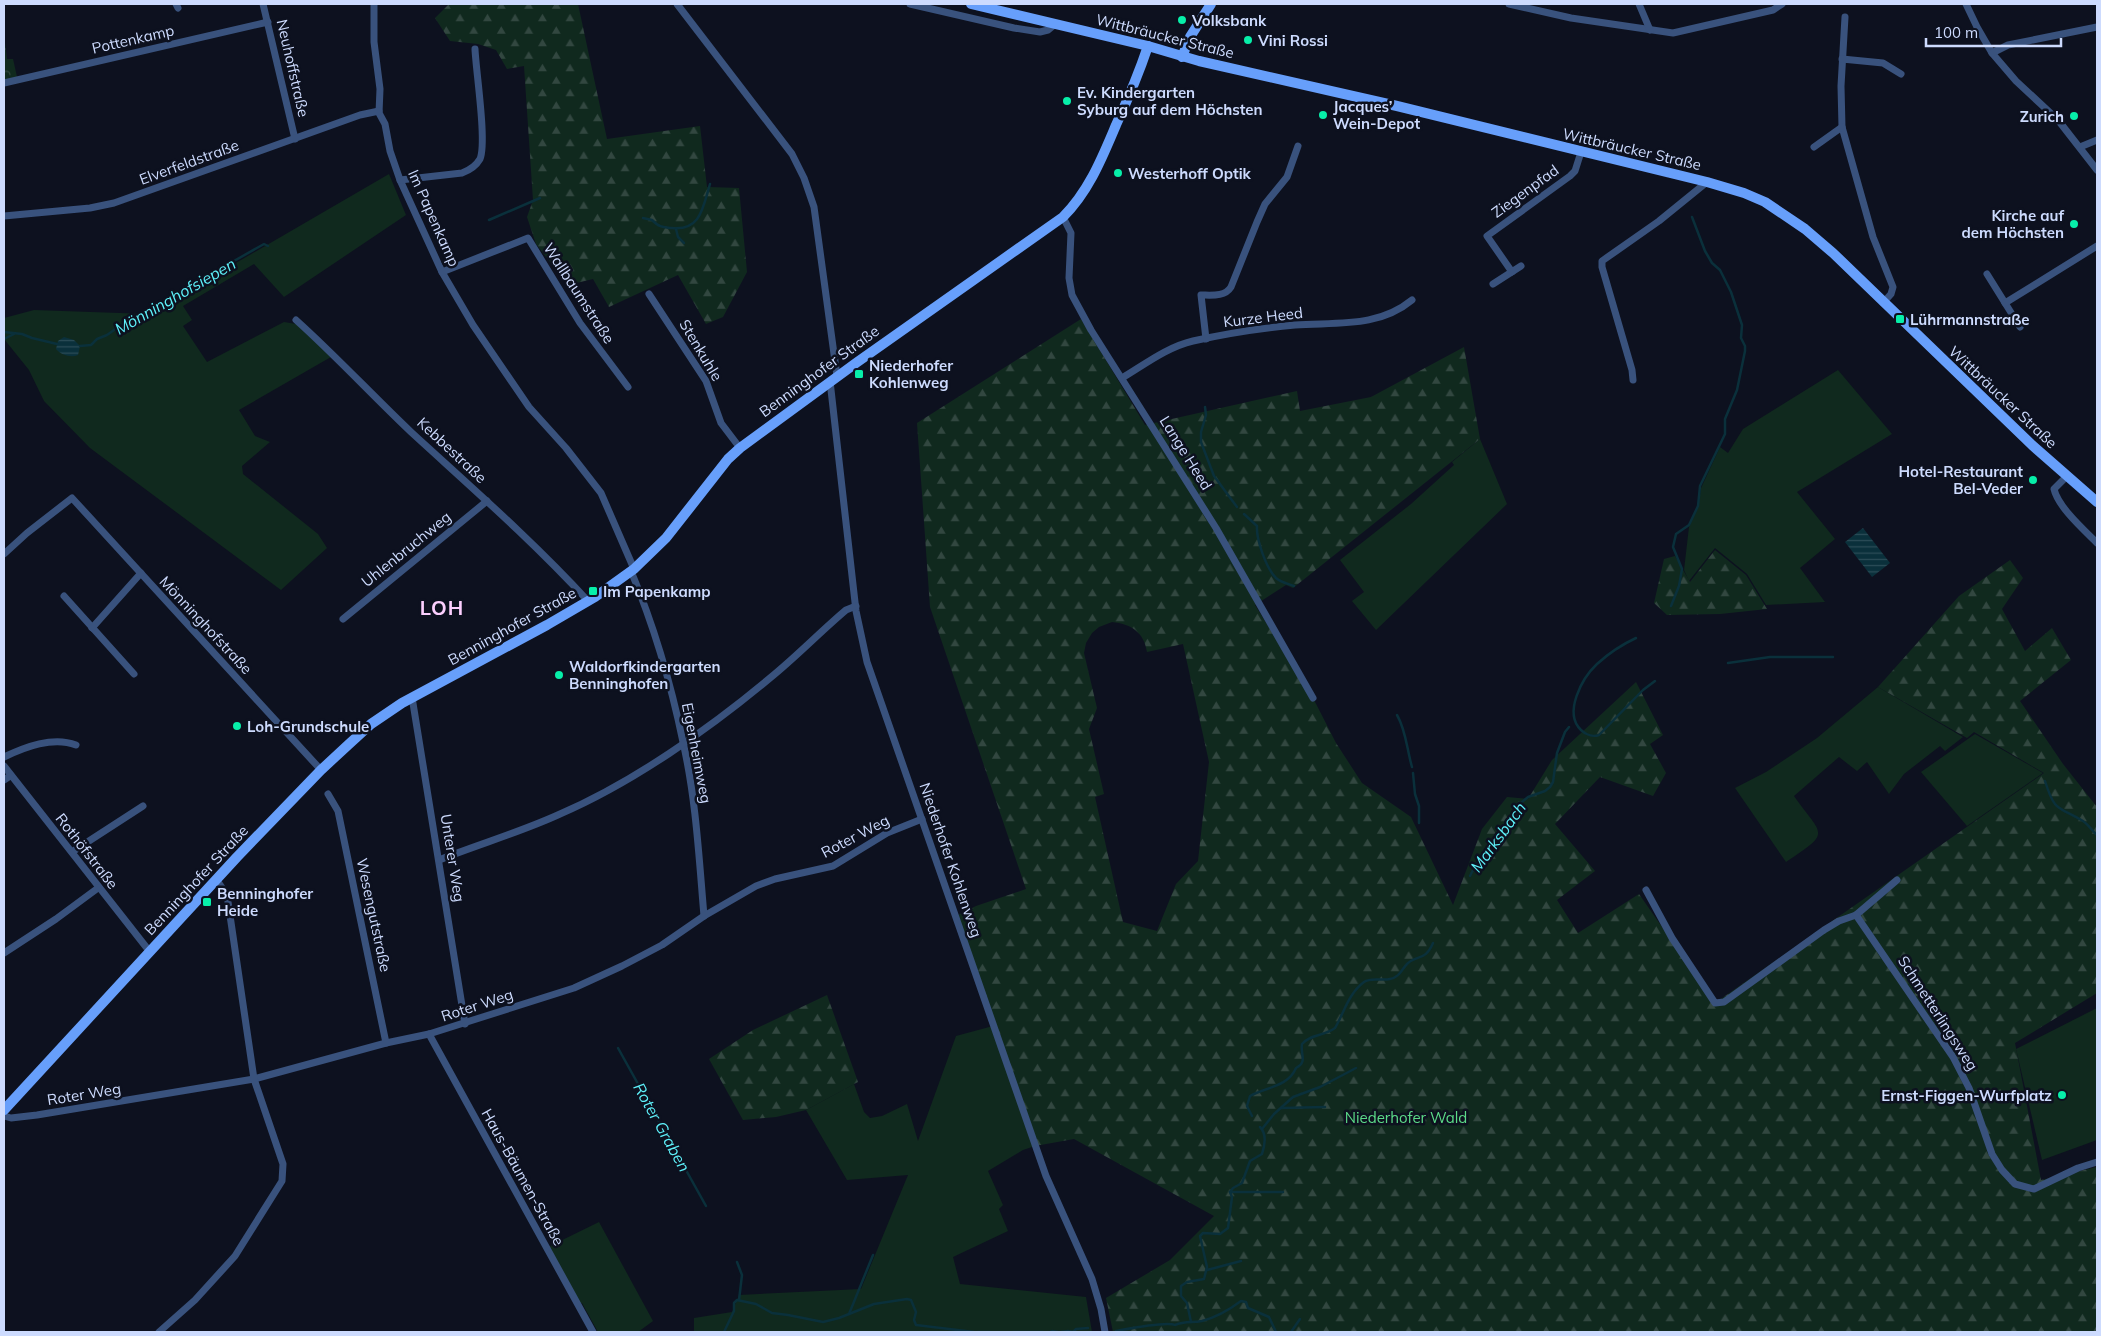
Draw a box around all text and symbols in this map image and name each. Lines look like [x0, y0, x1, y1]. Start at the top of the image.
street label: Wittbräucker Straße [1094, 10, 1236, 62]
place label: Volksbank [1191, 11, 1267, 30]
marker: Volksbank [1176, 14, 1188, 26]
scale bar [1926, 15, 2061, 47]
street label: Neuhoffstraße [273, 17, 313, 119]
street label: Pottenkamp [90, 20, 176, 58]
text: 100 m [1934, 23, 1978, 42]
place label: Vini Rossi [1257, 31, 1328, 50]
marker: Vini Rossi [1242, 34, 1254, 46]
place label: Ev. Kindergarten Syburg auf dem Höchsten [1077, 83, 1263, 119]
marker: Ev. Kindergarten Syburg auf dem Höchsten [1061, 95, 1073, 107]
place label: Jacques’ Wein-Depot [1333, 97, 1420, 133]
place label: Zurich [2020, 107, 2064, 126]
marker: Jacques’ Wein-Depot [1317, 109, 1329, 121]
marker: Zurich [2068, 110, 2080, 122]
street label: Wittbräucker Straße [1561, 124, 1703, 174]
street label: Elverfeldstraße [137, 135, 241, 189]
street label: Ziegenpfad [1488, 160, 1562, 222]
place label: Westerhoff Optik [1128, 164, 1252, 183]
street label: Im Papenkamp [404, 167, 464, 269]
marker: Westerhoff Optik [1112, 167, 1124, 179]
place label: Kirche auf dem Höchsten [1961, 206, 2064, 242]
marker: Kirche auf dem Höchsten [2068, 218, 2080, 230]
street label: Wallbaumstraße [539, 239, 619, 347]
water label: Mönninghofsiepen [111, 253, 239, 339]
street label: Kurze Heed [1222, 303, 1304, 331]
place label: Lührmannstraße [1910, 310, 2030, 329]
marker: Lührmannstraße [1894, 313, 1906, 325]
street label: Stenkuhle [675, 316, 727, 384]
street label: Benninghofer Straße [755, 321, 883, 421]
street label: Wittbräucker Straße [1945, 342, 2061, 452]
place label: Niederhofer Kohlenweg [869, 356, 953, 392]
marker: Niederhofer Kohlenweg [853, 368, 865, 380]
street label: Lange Heed [1156, 412, 1216, 494]
street label: Kebbestraße [413, 413, 491, 487]
place label: Hotel-Restaurant Bel-Veder [1898, 462, 2023, 498]
marker: Hotel-Restaurant Bel-Veder [2027, 474, 2039, 486]
street label: Uhlenbruchweg [357, 507, 455, 591]
street label: Mönninghofstraße [156, 572, 256, 678]
place label: Im Papenkamp [603, 582, 711, 601]
street label: Benninghofer Straße [445, 583, 579, 669]
marker: Im Papenkamp [587, 585, 599, 597]
district label: LOH [420, 595, 464, 620]
place label: Waldorfkindergarten Benninghofen [569, 657, 721, 693]
marker: Waldorfkindergarten Benninghofen [553, 669, 565, 681]
street label: Eigenheimweg [678, 701, 716, 805]
place label: Loh-Grundschule [247, 717, 369, 736]
marker: Loh-Grundschule [231, 720, 243, 732]
street label: Niederhofer Kohlenweg [916, 780, 986, 940]
water label: Marksbach [1466, 798, 1530, 876]
street label: Rothöfstraße [52, 809, 122, 893]
street label: Roter Weg [818, 810, 892, 862]
street label: Unterer Weg [437, 813, 469, 903]
street label: Benninghofer Straße [140, 821, 252, 939]
street label: Wesengutstraße [353, 856, 395, 974]
place label: Benninghofer Heide [217, 884, 313, 920]
marker: Benninghofer Heide [201, 896, 213, 908]
street label: Schmetterlingsweg [1894, 952, 1982, 1074]
street label: Roter Weg [439, 984, 515, 1026]
street label: Roter Weg [46, 1079, 122, 1109]
water label: Roter Graben [629, 1079, 695, 1175]
place label: Ernst-Figgen-Wurfplatz [1881, 1086, 2052, 1105]
marker: Ernst-Figgen-Wurfplatz [2056, 1089, 2068, 1101]
street label: Haus-Bäumen-Straße [477, 1105, 569, 1249]
park label: Niederhofer Wald [1345, 1108, 1467, 1127]

